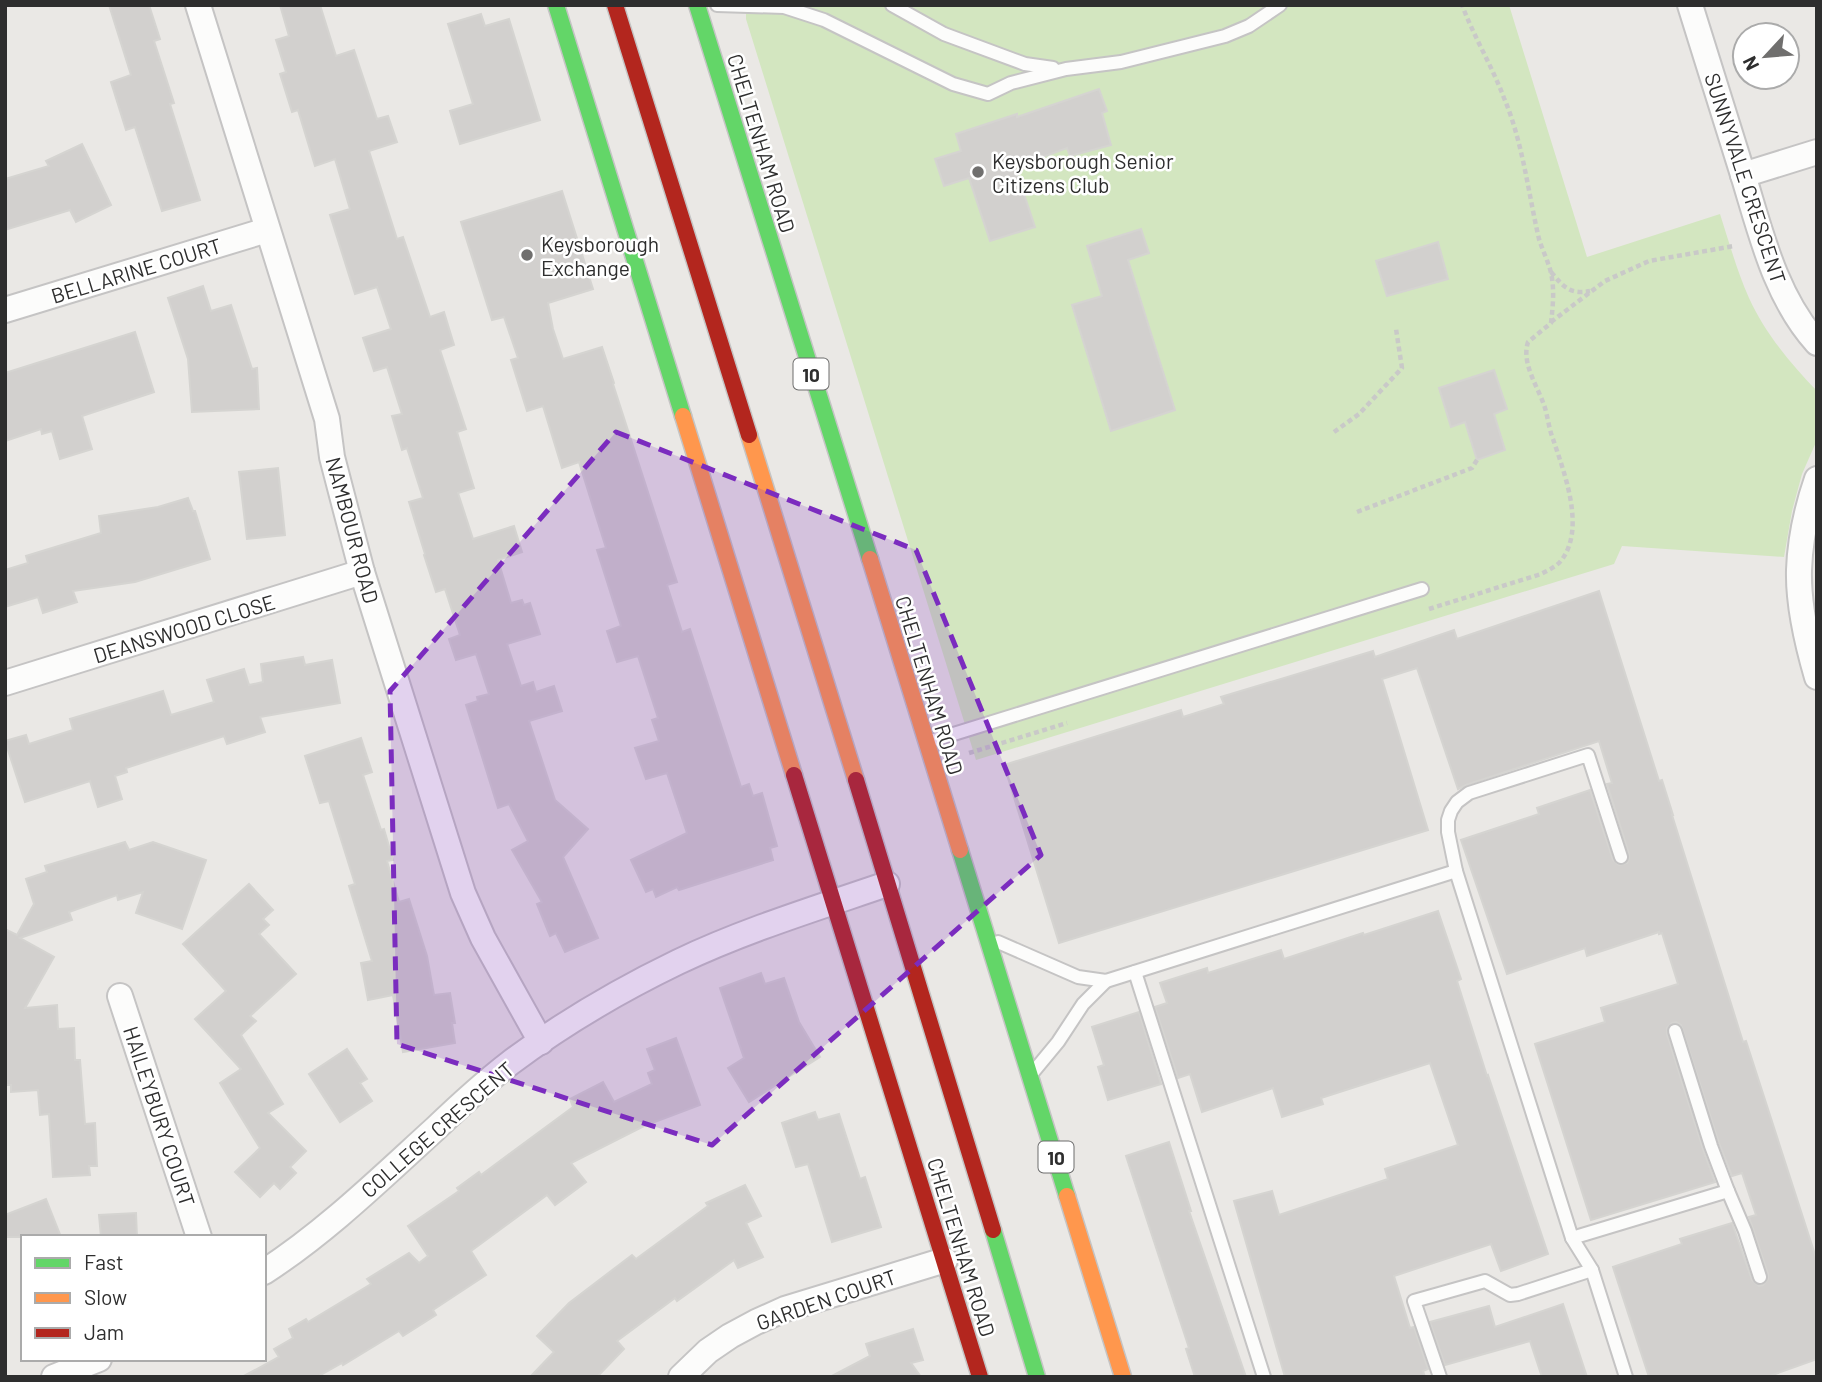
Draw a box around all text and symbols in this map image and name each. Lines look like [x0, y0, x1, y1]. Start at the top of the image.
north arrow [1731, 21, 1801, 91]
street label: CHELTENHAM ROAD [723, 51, 801, 235]
text: N [1737, 53, 1763, 74]
street label: SUNNYVALE CRESCENT [1700, 69, 1792, 287]
place label: Keysborough Senior Citizens Club [992, 148, 1174, 197]
marker: Keysborough Senior Citizens Club [970, 164, 986, 180]
place label: Keysborough Exchange [541, 231, 659, 280]
street label: BELLARINE COURT [48, 232, 224, 308]
marker: Keysborough Exchange [519, 247, 535, 263]
road number: 10 [794, 358, 828, 390]
street label: NAMBOUR ROAD [321, 454, 385, 606]
street label: DEANSWOOD CLOSE [90, 588, 278, 668]
street label: CHELTENHAM ROAD [891, 593, 969, 777]
street label: HAILEYBURY COURT [119, 1023, 201, 1209]
street label: COLLEGE CRESCENT [355, 1056, 519, 1202]
road number: 10 [1038, 1142, 1074, 1172]
street label: CHELTENHAM ROAD [923, 1155, 1001, 1339]
legend [21, 1235, 266, 1361]
text: Fast [84, 1249, 124, 1274]
street label: GARDEN COURT [753, 1263, 899, 1335]
text: Slow [84, 1284, 127, 1309]
text: Jam [84, 1319, 124, 1344]

